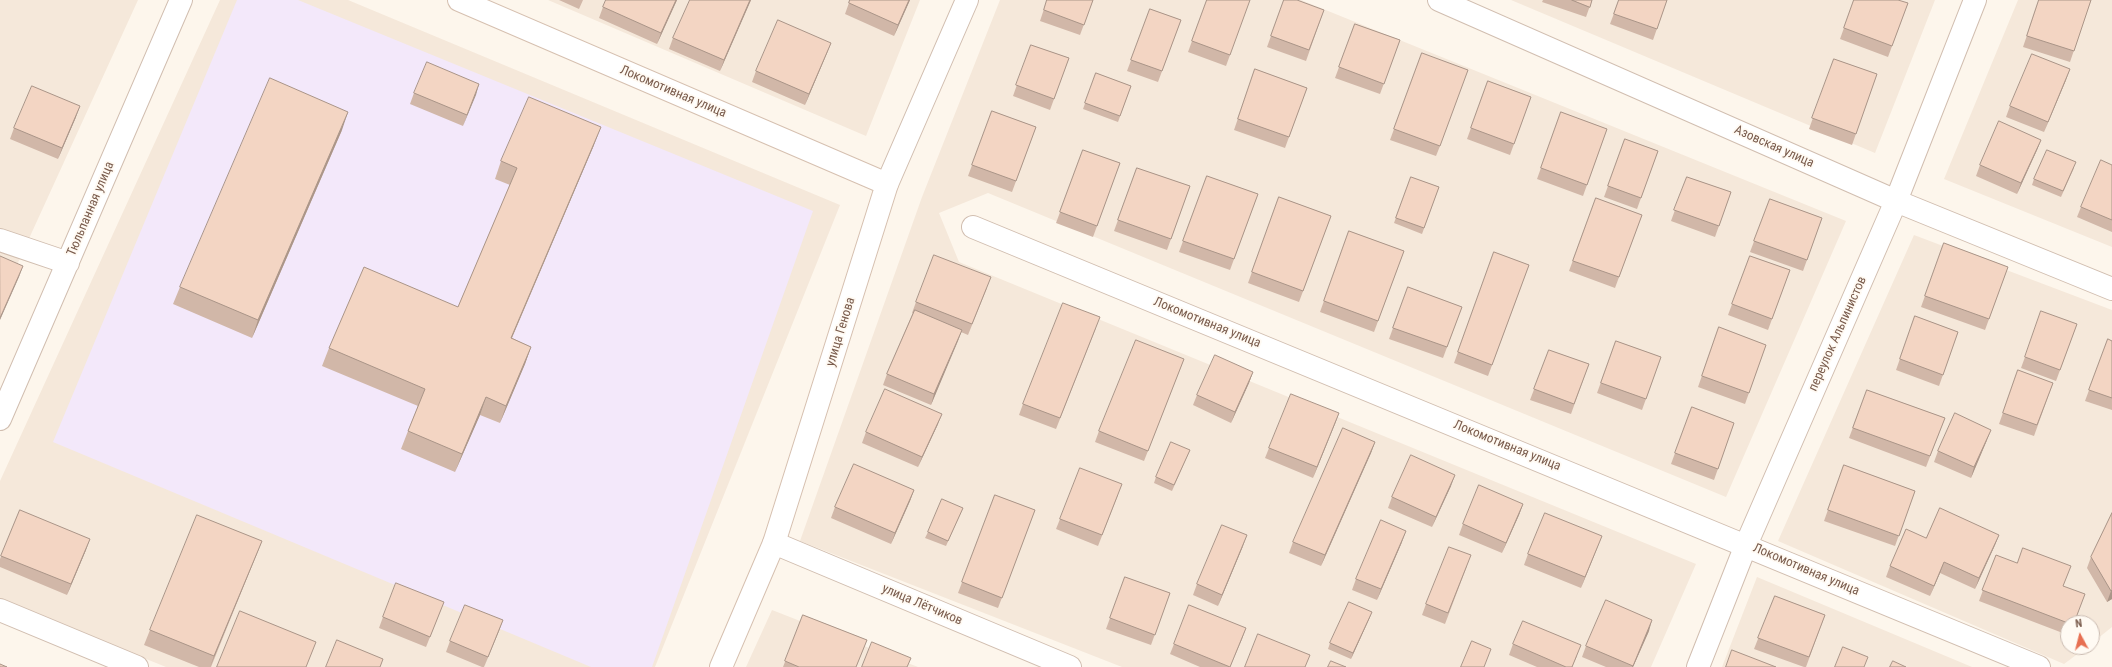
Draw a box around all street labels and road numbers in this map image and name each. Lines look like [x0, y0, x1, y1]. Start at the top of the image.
street label: Локомотивная улица [617, 63, 729, 121]
street label: Азовская улица [1732, 122, 1816, 172]
street label: Тюльпанная улица [64, 159, 118, 259]
street label: переулок Альпинистов [1806, 274, 1870, 394]
street label: Локомотивная улица [1151, 294, 1263, 352]
street label: улица Генова [823, 295, 859, 369]
street label: Локомотивная улица [1451, 417, 1563, 475]
street label: Локомотивная улица [1750, 541, 1862, 599]
street label: улица Лётчиков [879, 581, 965, 629]

